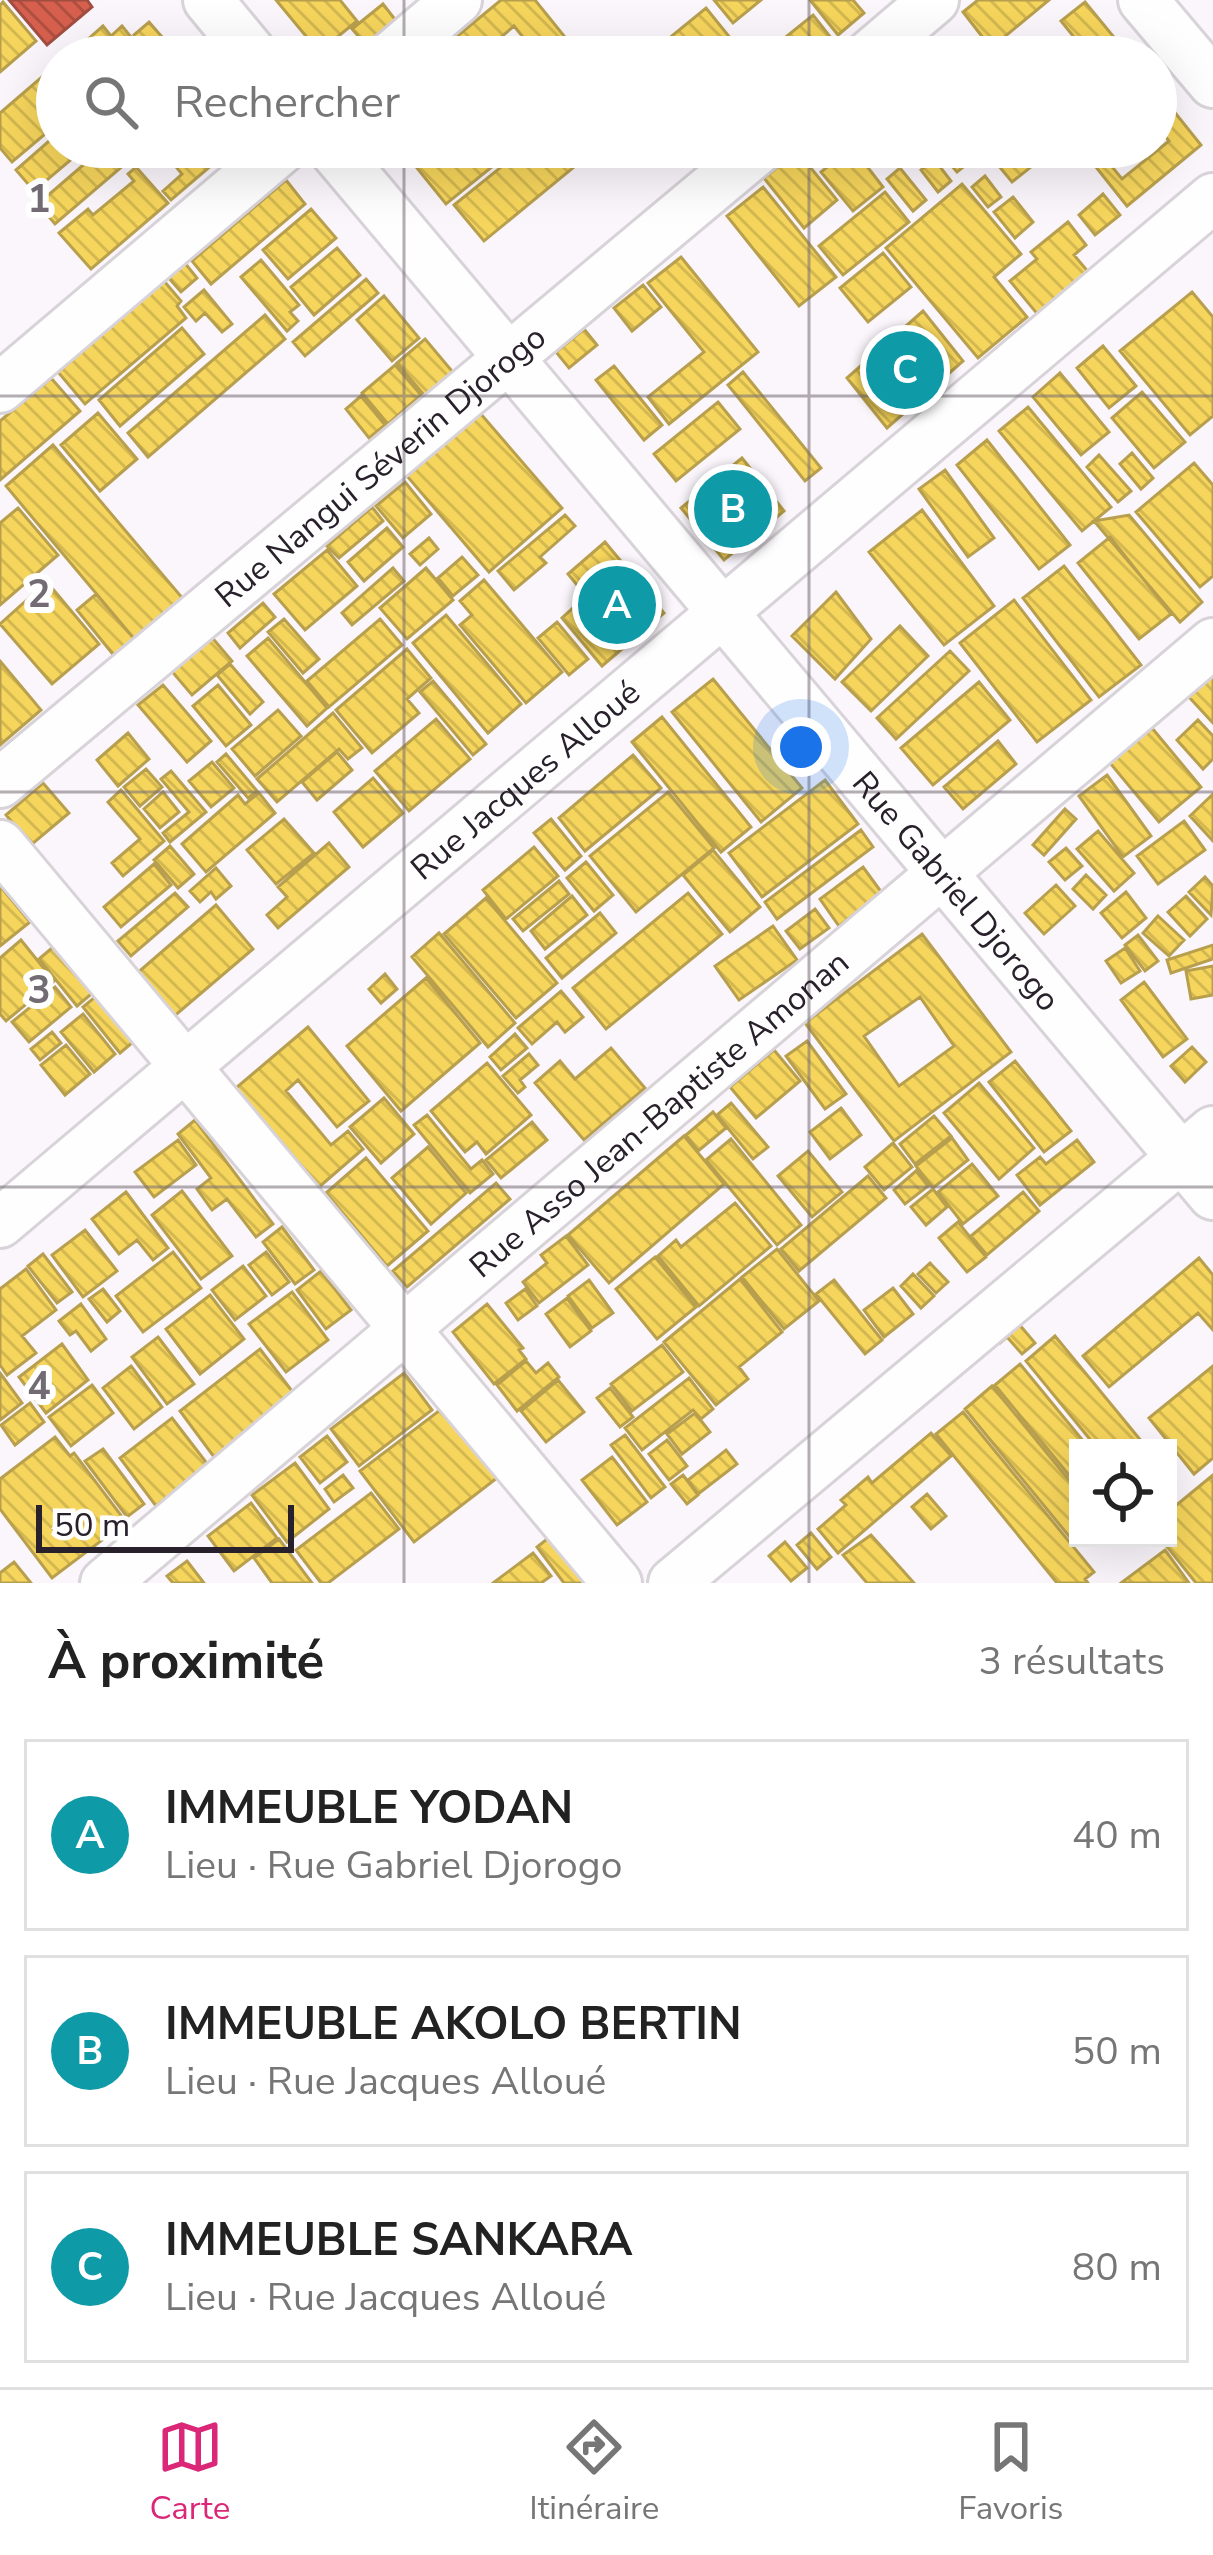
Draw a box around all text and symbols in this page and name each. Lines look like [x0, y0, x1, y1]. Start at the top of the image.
search box [36, 36, 1177, 168]
icon: search [78, 69, 144, 135]
text: Rechercher [174, 72, 400, 133]
text: 1 [27, 173, 51, 226]
street label: Rue Nangui Séverin Djorogo [206, 315, 556, 618]
pin: C [866, 325, 944, 415]
pin: B [694, 464, 772, 554]
pin: A [578, 560, 656, 650]
text: 2 [27, 568, 51, 621]
street label: Rue Jacques Alloué [401, 671, 650, 891]
your location [771, 717, 831, 777]
street label: Rue Gabriel Djorogo [842, 762, 1070, 1021]
street label: Rue Asso Jean-Baptiste Amonan [460, 941, 859, 1288]
text: 3 [27, 964, 51, 1017]
text: 4 [27, 1360, 51, 1413]
map controls [1069, 1439, 1177, 1547]
button: locate [1069, 1439, 1177, 1547]
scale bar [36, 1499, 294, 1552]
text: 50 m [54, 1503, 130, 1548]
text: À proximité [48, 1626, 324, 1696]
text: 3 résultats [979, 1635, 1165, 1688]
text: IMMEUBLE YODAN [165, 1778, 573, 1839]
text: A [75, 1809, 105, 1862]
text: 40 m [1072, 1809, 1162, 1862]
text: Lieu · Rue Gabriel Djorogo [165, 1839, 622, 1892]
text: IMMEUBLE AKOLO BERTIN [165, 1994, 742, 2055]
text: B [77, 2025, 103, 2078]
text: 50 m [1072, 2025, 1162, 2078]
text: Lieu · Rue Jacques Alloué [165, 2055, 606, 2108]
text: IMMEUBLE SANKARA [165, 2210, 632, 2271]
text: C [77, 2241, 103, 2294]
text: 80 m [1072, 2241, 1162, 2294]
text: Lieu · Rue Jacques Alloué [165, 2271, 606, 2324]
tab: Carte [150, 2414, 230, 2531]
tab: Itinéraire [529, 2414, 659, 2531]
tab: Favoris [958, 2414, 1063, 2531]

